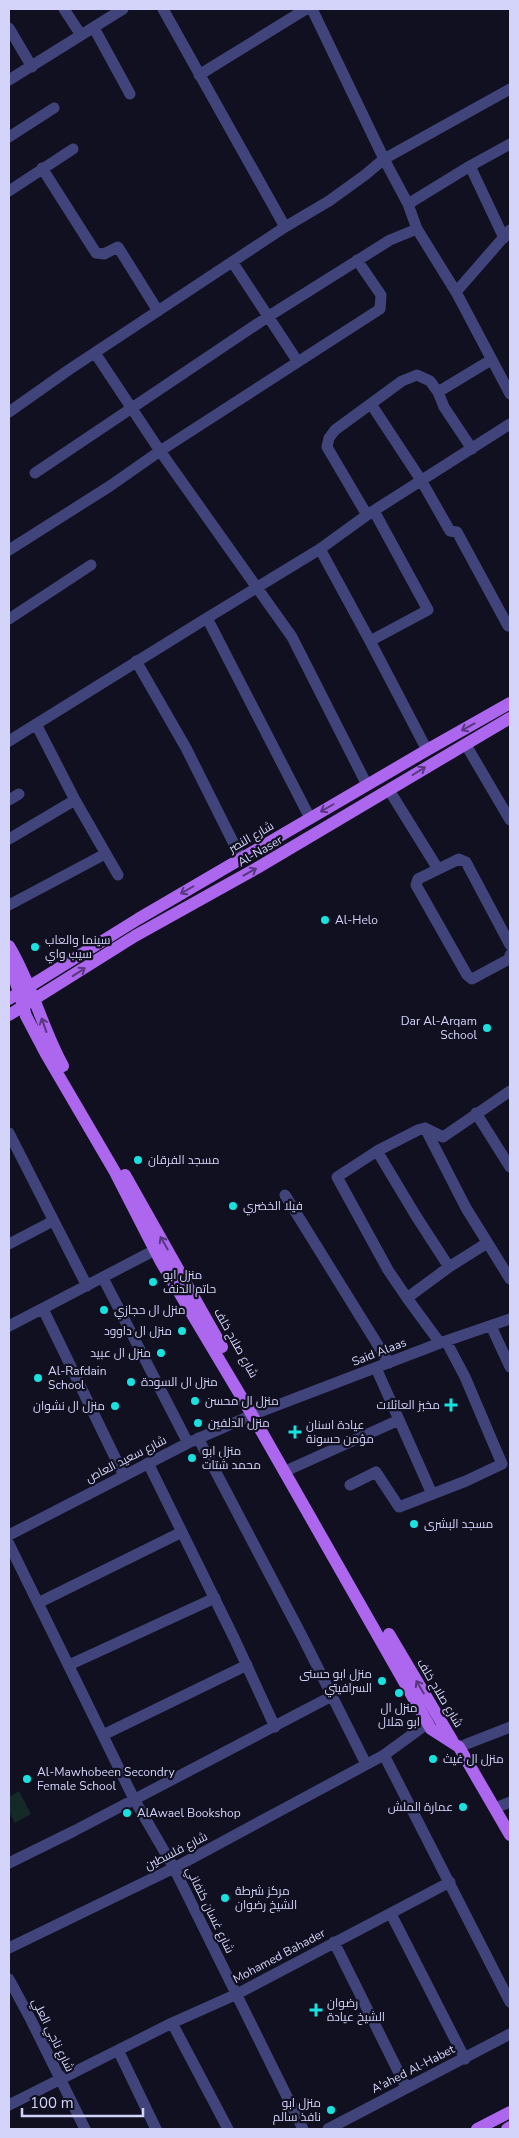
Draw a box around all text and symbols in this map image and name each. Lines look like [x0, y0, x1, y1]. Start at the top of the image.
one-way arrow [460, 722, 475, 732]
one-way arrow [412, 766, 426, 776]
one-way arrow [321, 804, 335, 814]
street label: شارع النصر [225, 818, 277, 857]
street label: Al-Naser [235, 831, 286, 870]
one-way arrow [242, 867, 256, 877]
one-way arrow [180, 886, 194, 896]
place label: Al-Helo [335, 912, 378, 928]
marker: Al-Helo [319, 914, 331, 926]
place label: سينما والعاب سيب واي [45, 932, 111, 964]
marker: سينما والعاب سيب واي [29, 941, 41, 953]
one-way arrow [72, 966, 86, 977]
place label: Dar Al-Arqam School [401, 1013, 477, 1043]
one-way arrow [39, 1018, 48, 1033]
marker: Dar Al-Arqam School [481, 1022, 493, 1034]
place label: مسجد الفرقان [148, 1152, 219, 1168]
marker: مسجد الفرقان [132, 1154, 144, 1166]
place label: فيلا الخضري [243, 1198, 303, 1216]
marker: فيلا الخضري [227, 1200, 239, 1212]
one-way arrow [159, 1237, 169, 1251]
place label: منزل ابو حاتم الدنف [163, 1267, 216, 1297]
marker: منزل ابو حاتم الدنف [147, 1276, 159, 1288]
place label: منزل ال حجازي [114, 1302, 186, 1320]
marker: منزل ال حجازي [98, 1304, 110, 1316]
street label: شارع صلاح خلف [210, 1305, 262, 1381]
place label: منزل ال داوود [104, 1323, 172, 1339]
marker: منزل ال داوود [176, 1325, 188, 1337]
street label: Said Alaas [349, 1334, 409, 1370]
place label: منزل ال عبيد [90, 1345, 151, 1361]
marker: منزل ال عبيد [155, 1347, 167, 1359]
place label: Al-Rafdain School [48, 1363, 106, 1393]
marker: Al-Rafdain School [32, 1372, 44, 1384]
place label: منزل ال السودة [141, 1374, 218, 1390]
marker: منزل ال السودة [125, 1376, 137, 1388]
place label: منزل ال محسن [205, 1393, 279, 1409]
marker: منزل ال محسن [189, 1395, 201, 1407]
place label: مخبز العائلات [376, 1397, 440, 1413]
place label: منزل ال نشوان [33, 1398, 105, 1414]
marker: مخبز العائلات [444, 1398, 458, 1412]
marker: منزل ال نشوان [109, 1400, 121, 1412]
place label: منزل الدلفين [208, 1415, 270, 1431]
marker: منزل الدلفين [192, 1417, 204, 1429]
place label: عيادة اسنان مؤمن حسونة [306, 1417, 374, 1447]
marker: عيادة اسنان مؤمن حسونة [288, 1425, 302, 1439]
street label: شارع سعيد العاص [83, 1432, 169, 1486]
place label: منزل ابو محمد شتات [202, 1443, 261, 1473]
marker: منزل ابو محمد شتات [186, 1452, 198, 1464]
place label: مسجد البشرى [424, 1516, 493, 1532]
marker: مسجد البشرى [408, 1518, 420, 1530]
street label: شارع صلاح خلف [413, 1656, 467, 1730]
place label: منزل ابو حسنى السرافيتي [299, 1666, 372, 1698]
marker: منزل ابو حسنى السرافيتي [376, 1675, 388, 1687]
one-way arrow [415, 1681, 425, 1695]
marker: منزل ال ابو هلال [393, 1687, 405, 1699]
place label: منزل ال ابو هلال [378, 1700, 420, 1730]
place label: منزل ال غيث [443, 1751, 504, 1767]
marker: منزل ال غيث [427, 1753, 439, 1765]
place label: Al-Mawhobeen Secondry Female School [37, 1764, 175, 1794]
marker: Al-Mawhobeen Secondry Female School [21, 1773, 33, 1785]
place label: عمارة الملش [388, 1799, 453, 1815]
marker: عمارة الملش [457, 1801, 469, 1813]
place label: AlAwael Bookshop [137, 1805, 241, 1821]
marker: AlAwael Bookshop [121, 1807, 133, 1819]
street label: شارع فلسطين [142, 1828, 210, 1874]
street label: شارع غسان كنفاني [180, 1864, 238, 1957]
place label: مركز شرطة الشيخ رضوان [235, 1883, 297, 1913]
marker: مركز شرطة الشيخ رضوان [219, 1892, 231, 1904]
street label: Mohamed Bahader [230, 1925, 328, 1987]
street label: شارع ناجي العلي [26, 1995, 78, 2075]
place label: رضوان الشيخ عيادة [327, 1995, 385, 2025]
marker: رضوان الشيخ عيادة [309, 2003, 323, 2017]
street label: A'ahed Al-Habet [369, 2041, 458, 2097]
scale bar [22, 2086, 144, 2118]
text: 100 m [30, 2093, 74, 2113]
place label: منزل ابو نافذ سالم [273, 2095, 321, 2125]
marker: منزل ابو نافذ سالم [325, 2104, 337, 2116]

